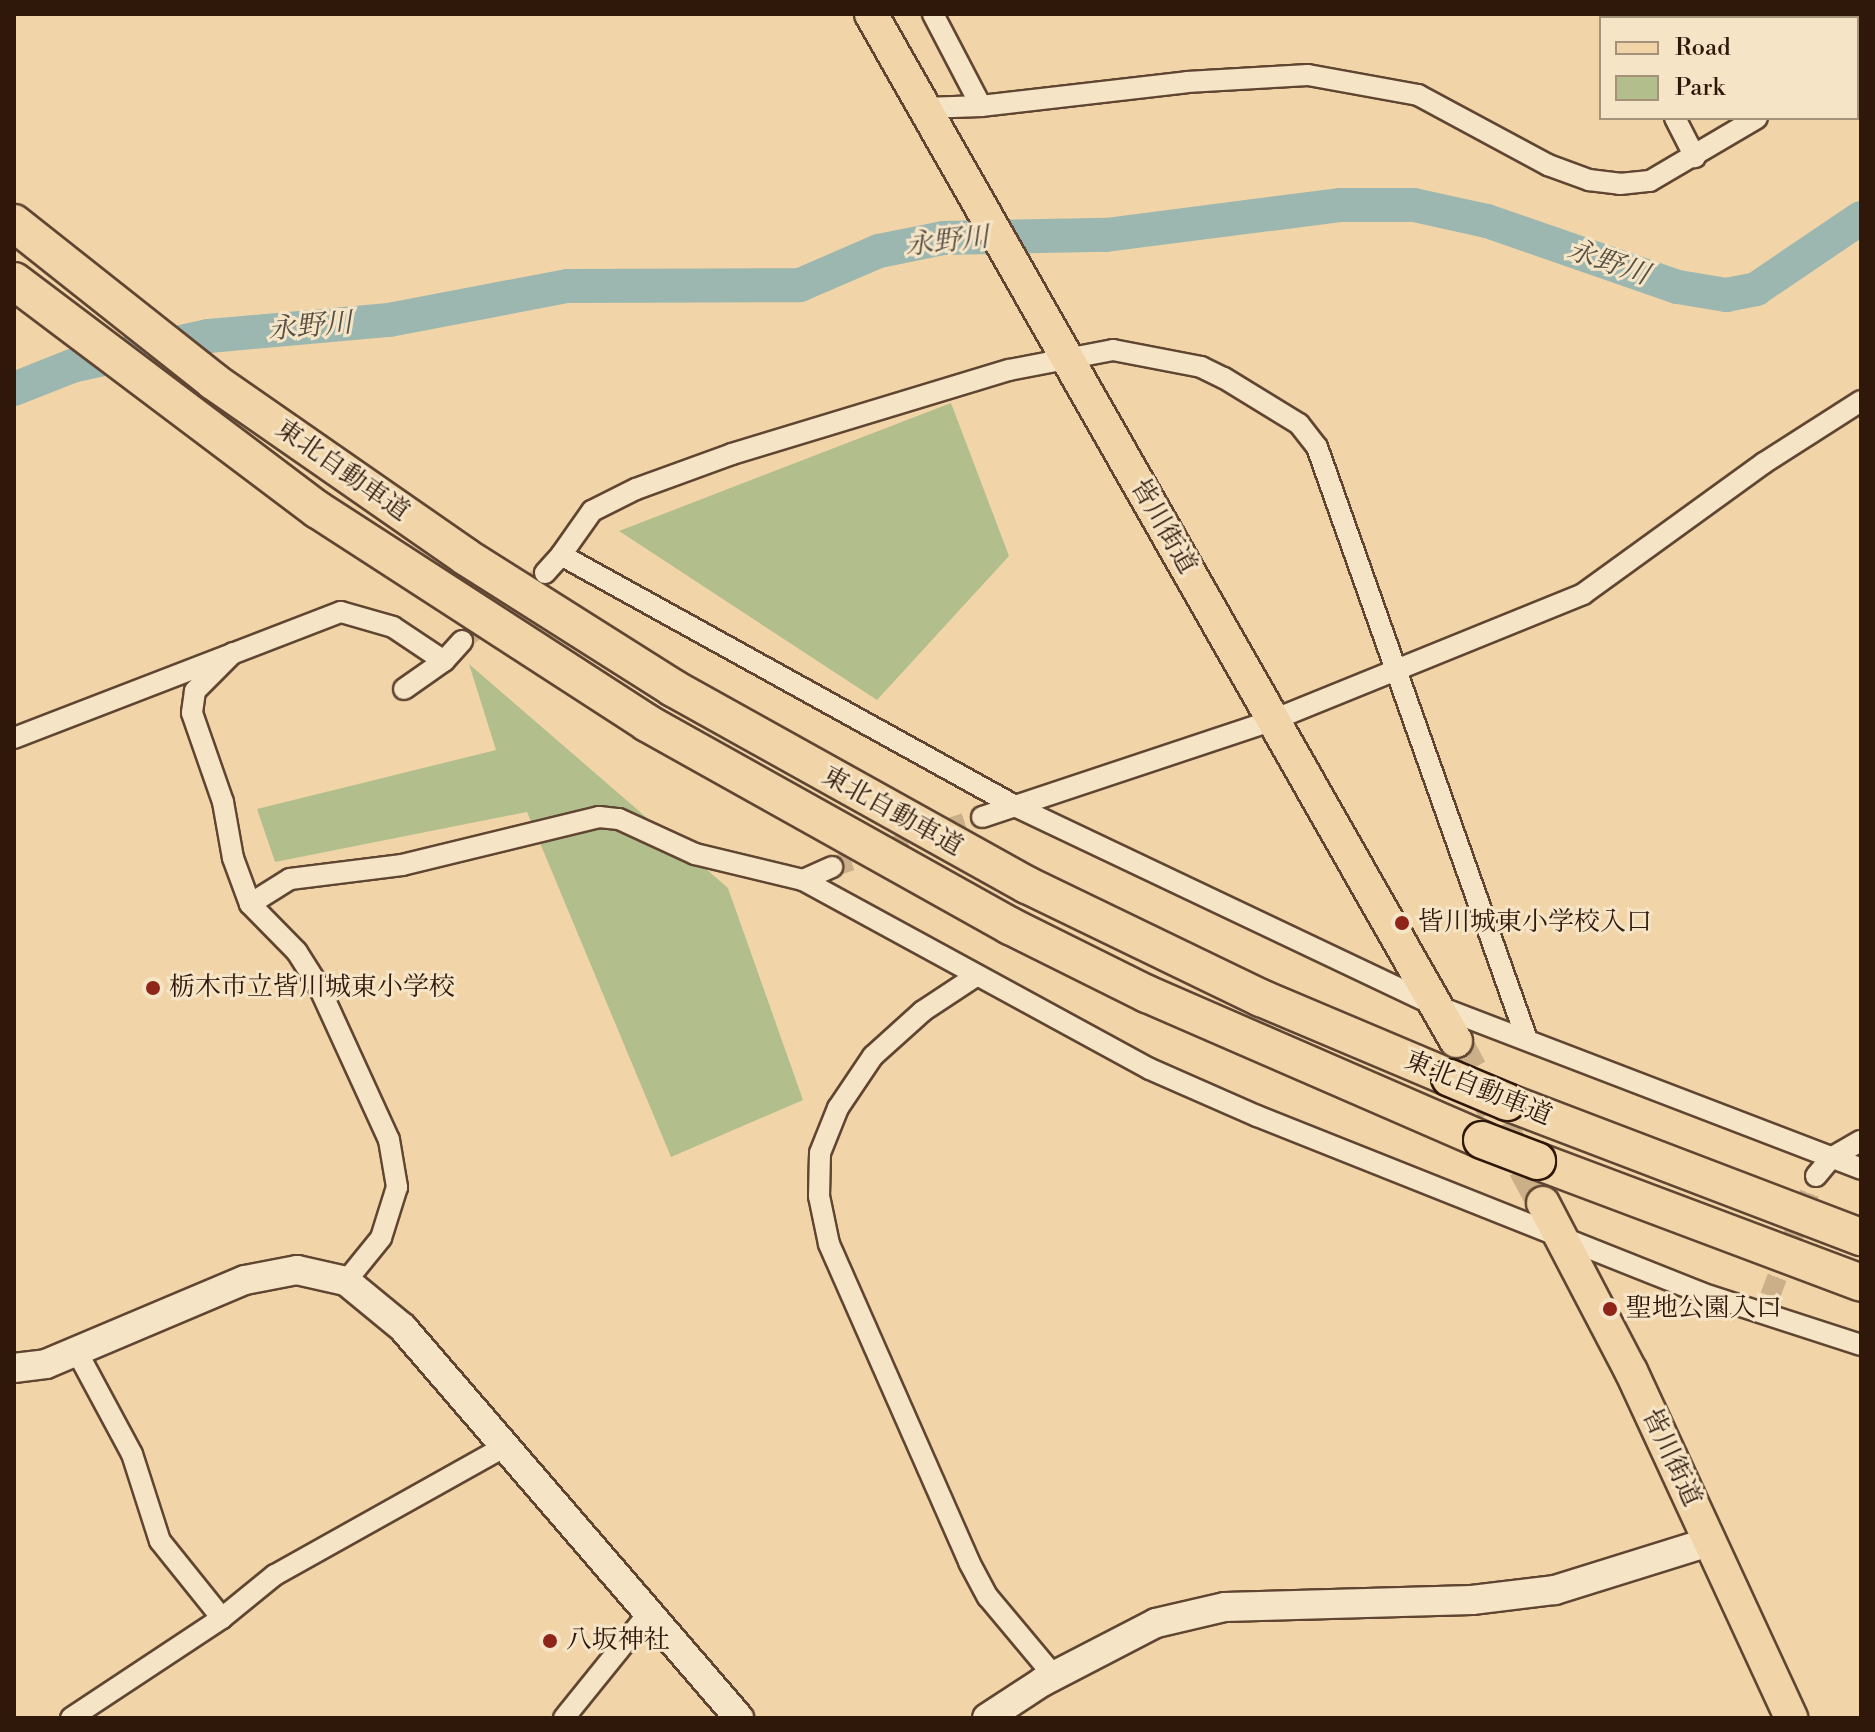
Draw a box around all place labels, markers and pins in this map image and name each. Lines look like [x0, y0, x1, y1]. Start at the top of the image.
place label: 皆川城東小学校入口 [1418, 907, 1652, 939]
marker: 皆川城東小学校入口 [1393, 914, 1411, 932]
place label: 栃木市立皆川城東小学校 [169, 972, 455, 1004]
marker: 栃木市立皆川城東小学校 [144, 979, 162, 997]
place label: 聖地公園入口 [1626, 1293, 1782, 1325]
marker: 聖地公園入口 [1601, 1300, 1619, 1318]
place label: 八坂神社 [566, 1625, 670, 1657]
marker: 八坂神社 [541, 1632, 559, 1650]

